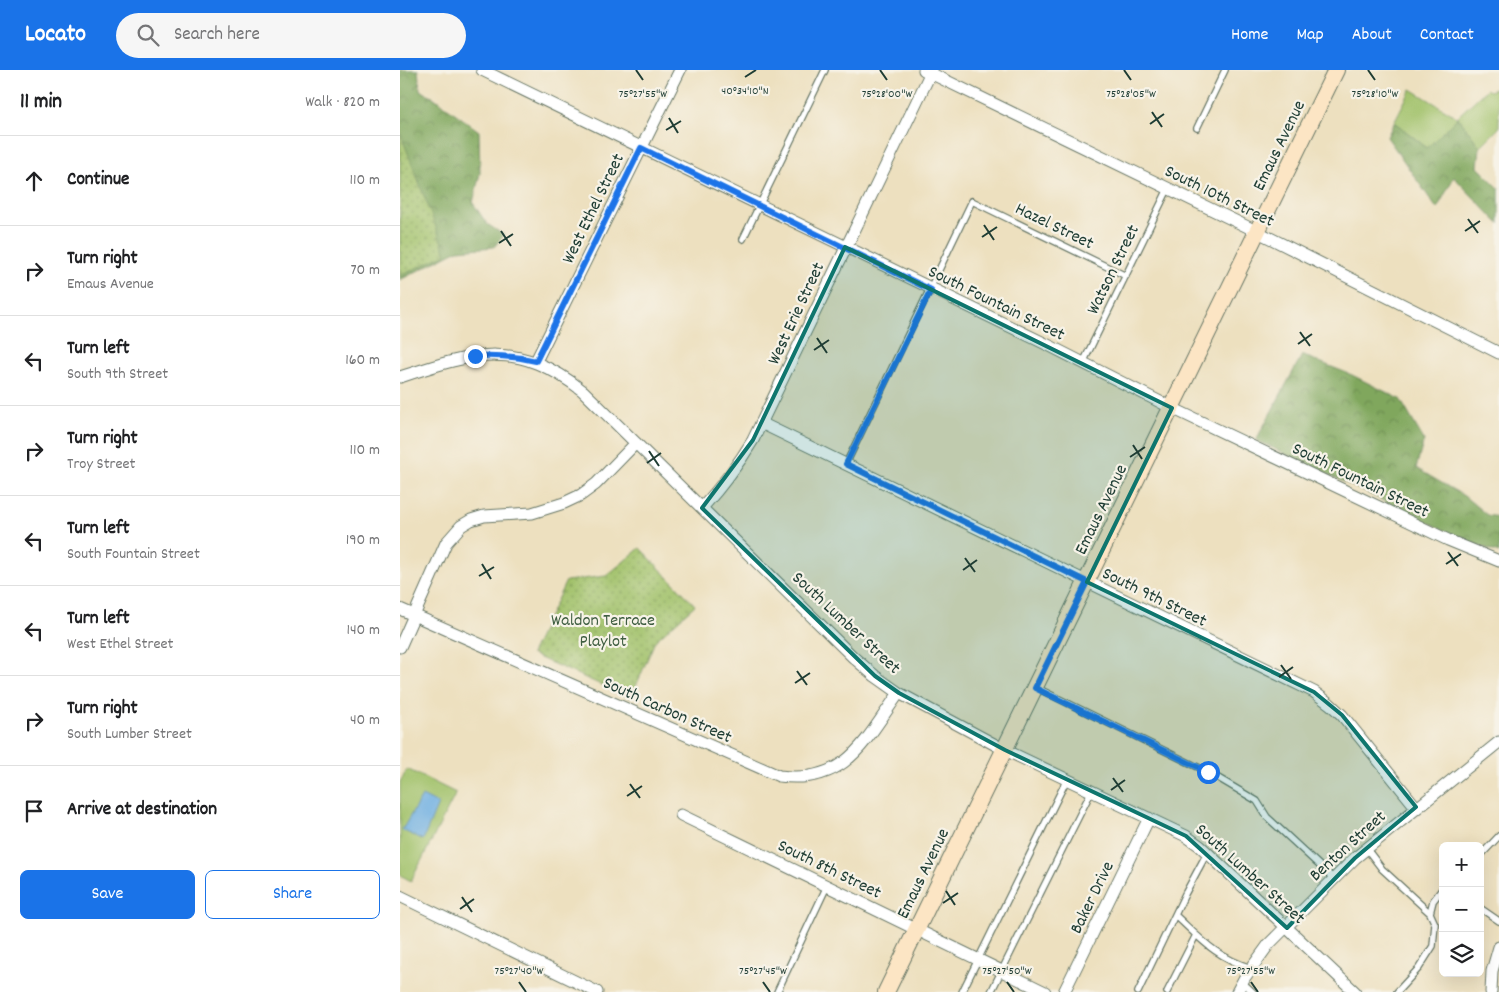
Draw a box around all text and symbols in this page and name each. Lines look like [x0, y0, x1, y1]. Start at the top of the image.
search box [116, 13, 466, 58]
text: Locato [25, 18, 86, 52]
icon: search [134, 21, 162, 49]
text: Search here [174, 22, 260, 49]
text: Home [1231, 23, 1268, 48]
text: Map [1296, 23, 1324, 48]
text: About [1352, 23, 1392, 48]
text: Contact [1420, 23, 1474, 48]
text: 40°34'10"N [721, 83, 769, 100]
text: 75°27'55"W [619, 86, 667, 103]
text: 75°28'00"W [862, 86, 912, 103]
text: 75°28'05"W [1106, 86, 1156, 103]
text: 75°28'10"W [1352, 86, 1398, 103]
text: 11 min [20, 88, 62, 118]
text: Walk · 820 m [305, 91, 380, 114]
street label: Emaus Avenue [1248, 97, 1313, 195]
street label: West Ethel Street [557, 149, 632, 268]
street label: South 10th Street [1160, 160, 1278, 235]
icon: ahead [20, 167, 48, 195]
text: Continue [67, 167, 129, 194]
text: 110 m [350, 169, 380, 192]
street label: Hazel Street [1010, 197, 1098, 257]
street label: Watson Street [1082, 221, 1147, 319]
text: Turn right [67, 246, 138, 273]
icon: right [20, 257, 48, 285]
street label: West Erie Street [763, 258, 832, 369]
text: 70 m [350, 259, 380, 282]
street label: South Fountain Street [923, 260, 1069, 348]
text: Emaus Avenue [67, 273, 154, 296]
text: Turn left [67, 336, 130, 363]
route end [464, 345, 487, 368]
icon: left [20, 347, 48, 375]
text: 160 m [345, 349, 380, 372]
text: South 9th Street [67, 363, 168, 386]
text: Turn right [67, 426, 138, 453]
icon: right [20, 437, 48, 465]
street label: South Fountain Street [1287, 437, 1433, 525]
text: 110 m [350, 439, 380, 462]
text: Troy Street [67, 453, 135, 476]
street label: Emaus Avenue [1070, 461, 1135, 559]
text: Turn left [67, 516, 130, 543]
icon: left [20, 527, 48, 555]
text: 190 m [346, 529, 380, 552]
text: South Fountain Street [67, 543, 200, 566]
street label: South 9th Street [1097, 562, 1211, 635]
street label: South Lumber Street [785, 567, 905, 681]
text: Turn left [67, 606, 130, 633]
park label: Waldon Terrace Playlot [551, 609, 655, 655]
icon: left [20, 617, 48, 645]
text: 140 m [346, 619, 380, 642]
text: West Ethel Street [67, 633, 173, 656]
street label: South Carbon Street [599, 672, 736, 751]
text: Turn right [67, 696, 138, 723]
icon: right [20, 707, 48, 735]
text: 40 m [350, 709, 380, 732]
text: South Lumber Street [67, 723, 192, 746]
route start [1197, 761, 1220, 784]
icon: arrive [20, 797, 48, 825]
text: Arrive at destination [67, 797, 217, 824]
street label: Benton Street [1305, 805, 1393, 888]
street label: South Lumber Street [1189, 819, 1310, 931]
street label: Emaus Avenue [892, 825, 957, 923]
street label: South 8th Street [773, 834, 885, 906]
map controls [1439, 842, 1484, 977]
button: + [1439, 842, 1484, 887]
street label: Baker Drive [1065, 858, 1122, 939]
button: Save [20, 870, 195, 919]
button: Share [205, 870, 380, 919]
button: − [1439, 887, 1484, 932]
button: layers [1439, 932, 1484, 977]
text: 75°27'40"W [495, 963, 544, 980]
text: 75°27'45"W [739, 963, 787, 980]
text: 75°27'50"W [982, 963, 1032, 980]
text: 75°27'55"W [1227, 963, 1275, 980]

